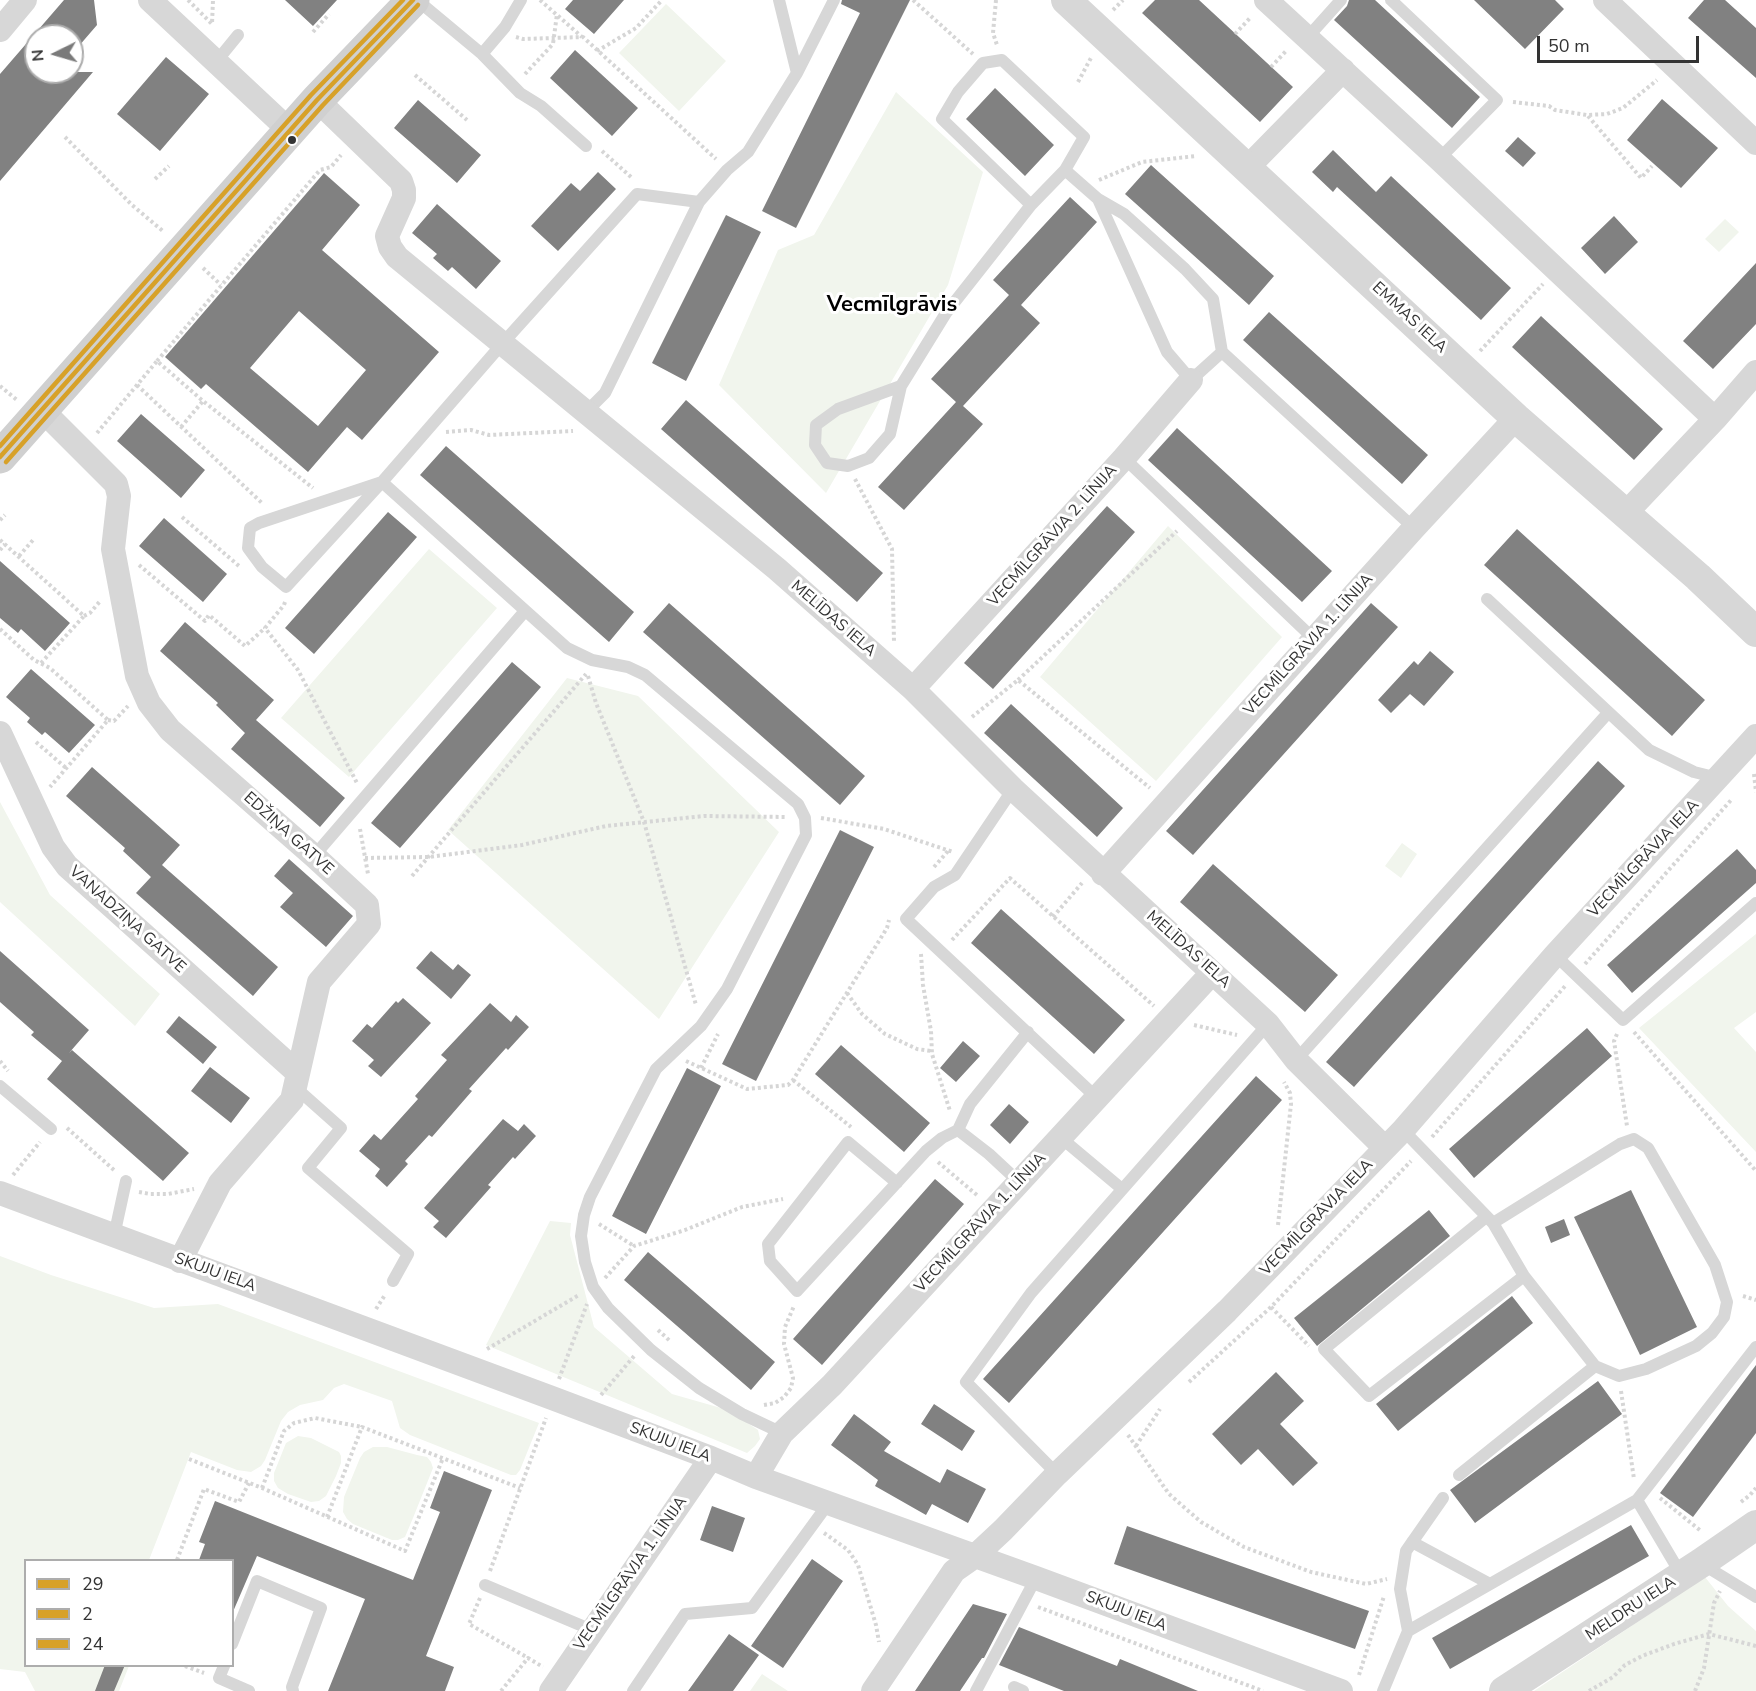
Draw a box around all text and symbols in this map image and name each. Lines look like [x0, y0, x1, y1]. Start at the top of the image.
north arrow [24, 24, 84, 84]
scale bar [1540, 24, 1702, 62]
text: 50 m [1548, 34, 1590, 58]
text: N [27, 48, 50, 62]
unlabelled marker [286, 134, 298, 146]
street label: EMMAS IELA [1367, 278, 1451, 358]
district label: Vecmīlgrāvis [827, 293, 957, 319]
street label: VECMĪLGRĀVJA 2. LĪNIJA [984, 461, 1122, 611]
street label: VECMĪLGRĀVJA 1. LĪNIJA [1240, 570, 1378, 720]
street label: MELĪDAS IELA [787, 577, 879, 661]
street label: EDŽIŅA GATVE [239, 789, 337, 879]
street label: VECMĪLGRĀVJA IELA [1584, 796, 1704, 922]
street label: VANADZIŅA GATVE [65, 863, 189, 977]
street label: MELĪDAS IELA [1142, 907, 1234, 993]
street label: VECMĪLGRĀVJA 1. LĪNIJA [911, 1149, 1051, 1297]
street label: VECMĪLGRĀVJA IELA [1256, 1156, 1378, 1280]
street label: SKUJU IELA [172, 1249, 258, 1297]
street label: SKUJU IELA [627, 1419, 713, 1467]
street label: VECMĪLGRĀVJA 1. LĪNIJA [570, 1493, 692, 1655]
legend [24, 1559, 234, 1667]
text: 29 [82, 1572, 104, 1596]
street label: MELDRU IELA [1582, 1573, 1680, 1645]
street label: SKUJU IELA [1083, 1588, 1169, 1636]
text: 2 [82, 1602, 93, 1626]
text: 24 [82, 1632, 104, 1656]

